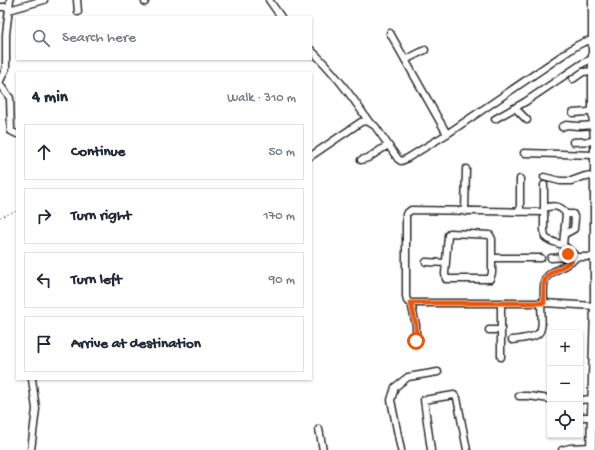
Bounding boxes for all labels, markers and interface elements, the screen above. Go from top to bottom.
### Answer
search box [16,16,312,60]
icon: search [30,27,52,49]
text: Search here [62,29,136,47]
text: 4 min [32,88,68,108]
text: Walk · 310 m [227,91,296,106]
icon: ahead [33,141,55,163]
text: Continue [71,143,125,161]
text: 50 m [268,145,295,160]
icon: right [33,205,55,227]
text: Turn right [71,207,131,225]
text: 170 m [263,209,295,224]
route end [559,245,577,263]
icon: left [33,269,55,291]
text: Turn left [71,271,122,289]
text: 90 m [269,273,295,288]
map controls [547,330,583,438]
button: + [547,330,583,366]
route start [407,332,425,350]
icon: arrive [33,333,55,355]
text: Arrive at destination [71,335,201,353]
button: − [547,366,583,402]
button: locate [547,402,583,438]

